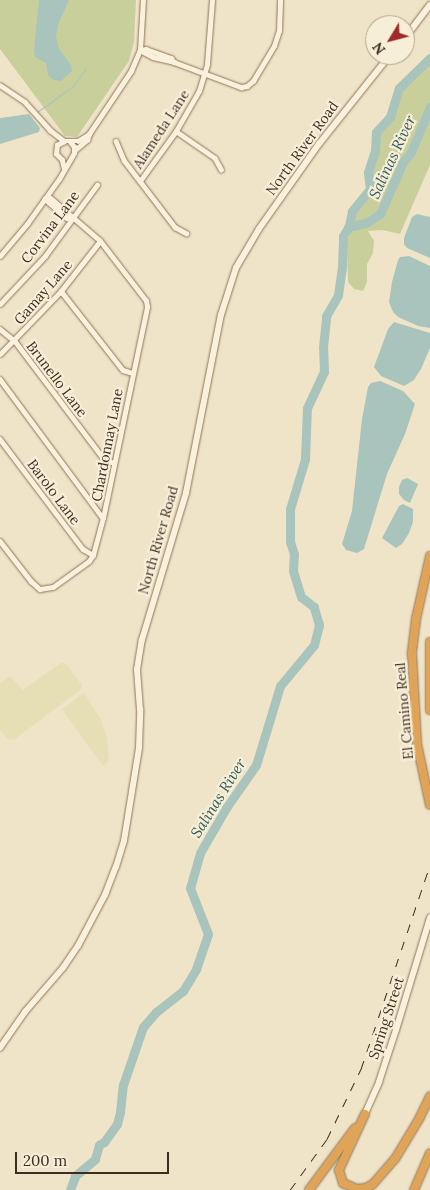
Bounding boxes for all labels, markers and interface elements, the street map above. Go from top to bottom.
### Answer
north arrow [365,15,415,65]
text: N [368,39,389,58]
street label: Alameda Lane [129,86,193,172]
street label: North River Road [262,98,342,198]
water label: Salinas River [365,113,419,201]
street label: Corvina Lane [17,188,83,266]
street label: Gamay Lane [10,256,76,328]
street label: Brunello Lane [23,338,91,420]
street label: Chardonnay Lane [88,387,126,503]
street label: Barolo Lane [24,456,84,528]
street label: North River Road [135,484,181,596]
street label: El Camino Real [391,662,417,760]
water label: Salinas River [187,755,249,841]
street label: Spring Street [365,975,407,1061]
scale bar [18,1142,171,1174]
text: 200 m [23,1151,67,1170]

